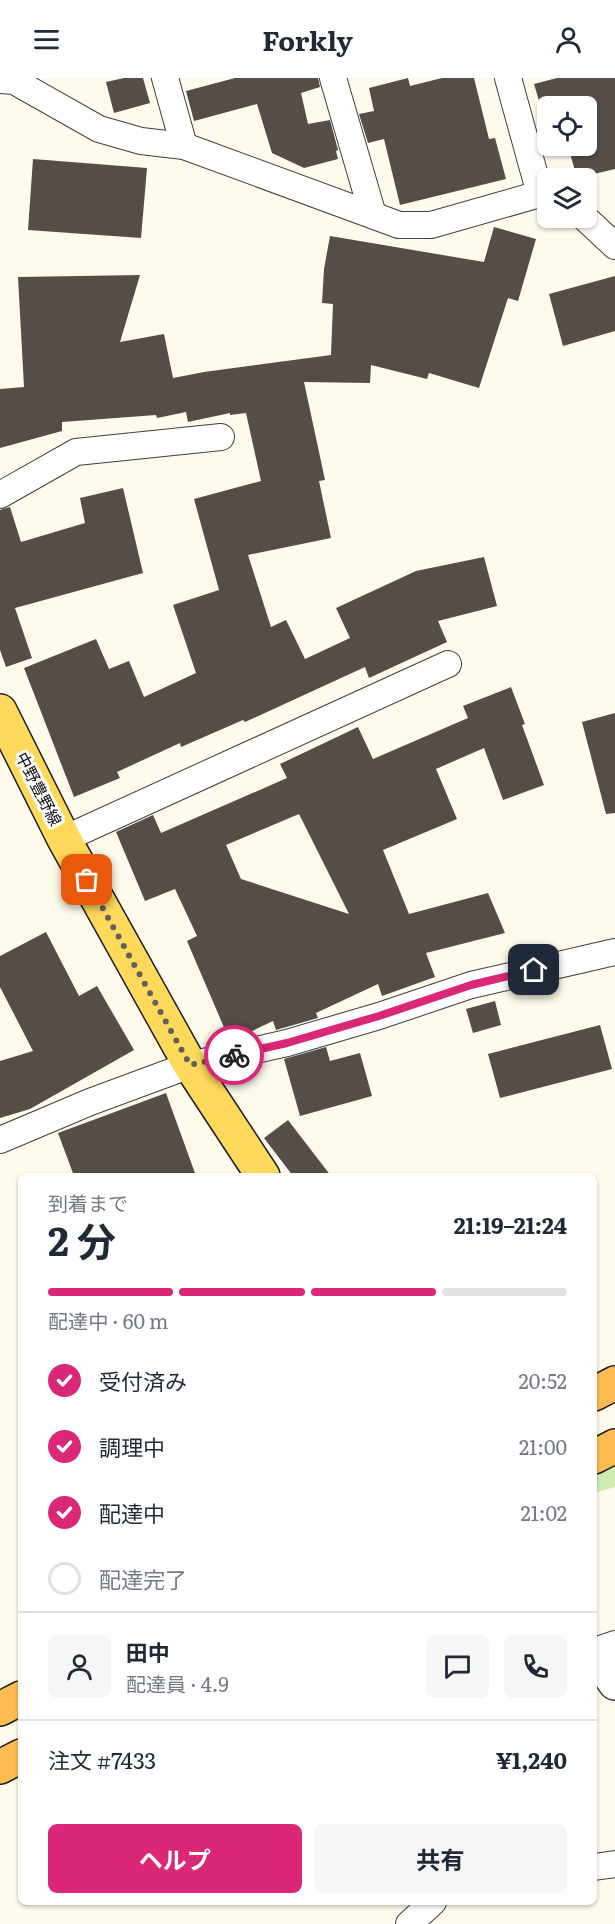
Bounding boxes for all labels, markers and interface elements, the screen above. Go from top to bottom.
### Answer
text: Forkly [262,19,353,59]
icon: menu [30,23,63,56]
icon: person [552,23,585,56]
map controls [537,96,597,228]
button: locate [537,96,597,156]
button: layers [537,168,597,228]
street label: 中野豊野線 [11,747,69,830]
pin [61,854,112,905]
icon: bag [70,863,103,896]
pin [508,944,559,995]
icon: home [517,953,550,986]
courier [204,1025,264,1085]
icon: bike [218,1039,251,1072]
text: 到着まで [48,1187,128,1217]
text: 21:19–21:24 [454,1208,567,1241]
text: 2 分 [48,1210,116,1268]
text: 配達中 · 60 m [48,1305,168,1335]
icon: check [48,1364,81,1397]
text: 受付済み [99,1364,187,1397]
text: 20:52 [519,1365,567,1395]
icon: check [48,1430,81,1463]
text: 調理中 [99,1430,165,1463]
text: 21:00 [519,1431,567,1461]
icon: check [48,1496,81,1529]
text: 配達中 [99,1496,165,1529]
text: 21:02 [521,1497,567,1527]
text: 配達完了 [99,1562,187,1595]
button: person [48,1635,111,1698]
text: 田中 [126,1635,170,1668]
button: chat [426,1635,489,1698]
button: phone [504,1635,567,1698]
text: 配達員 · 4.9 [126,1668,229,1698]
text: 注文 #7433 [48,1743,156,1776]
text: ¥1,240 [496,1743,567,1776]
button: ヘルプ [48,1824,302,1893]
button: 共有 [314,1824,567,1893]

